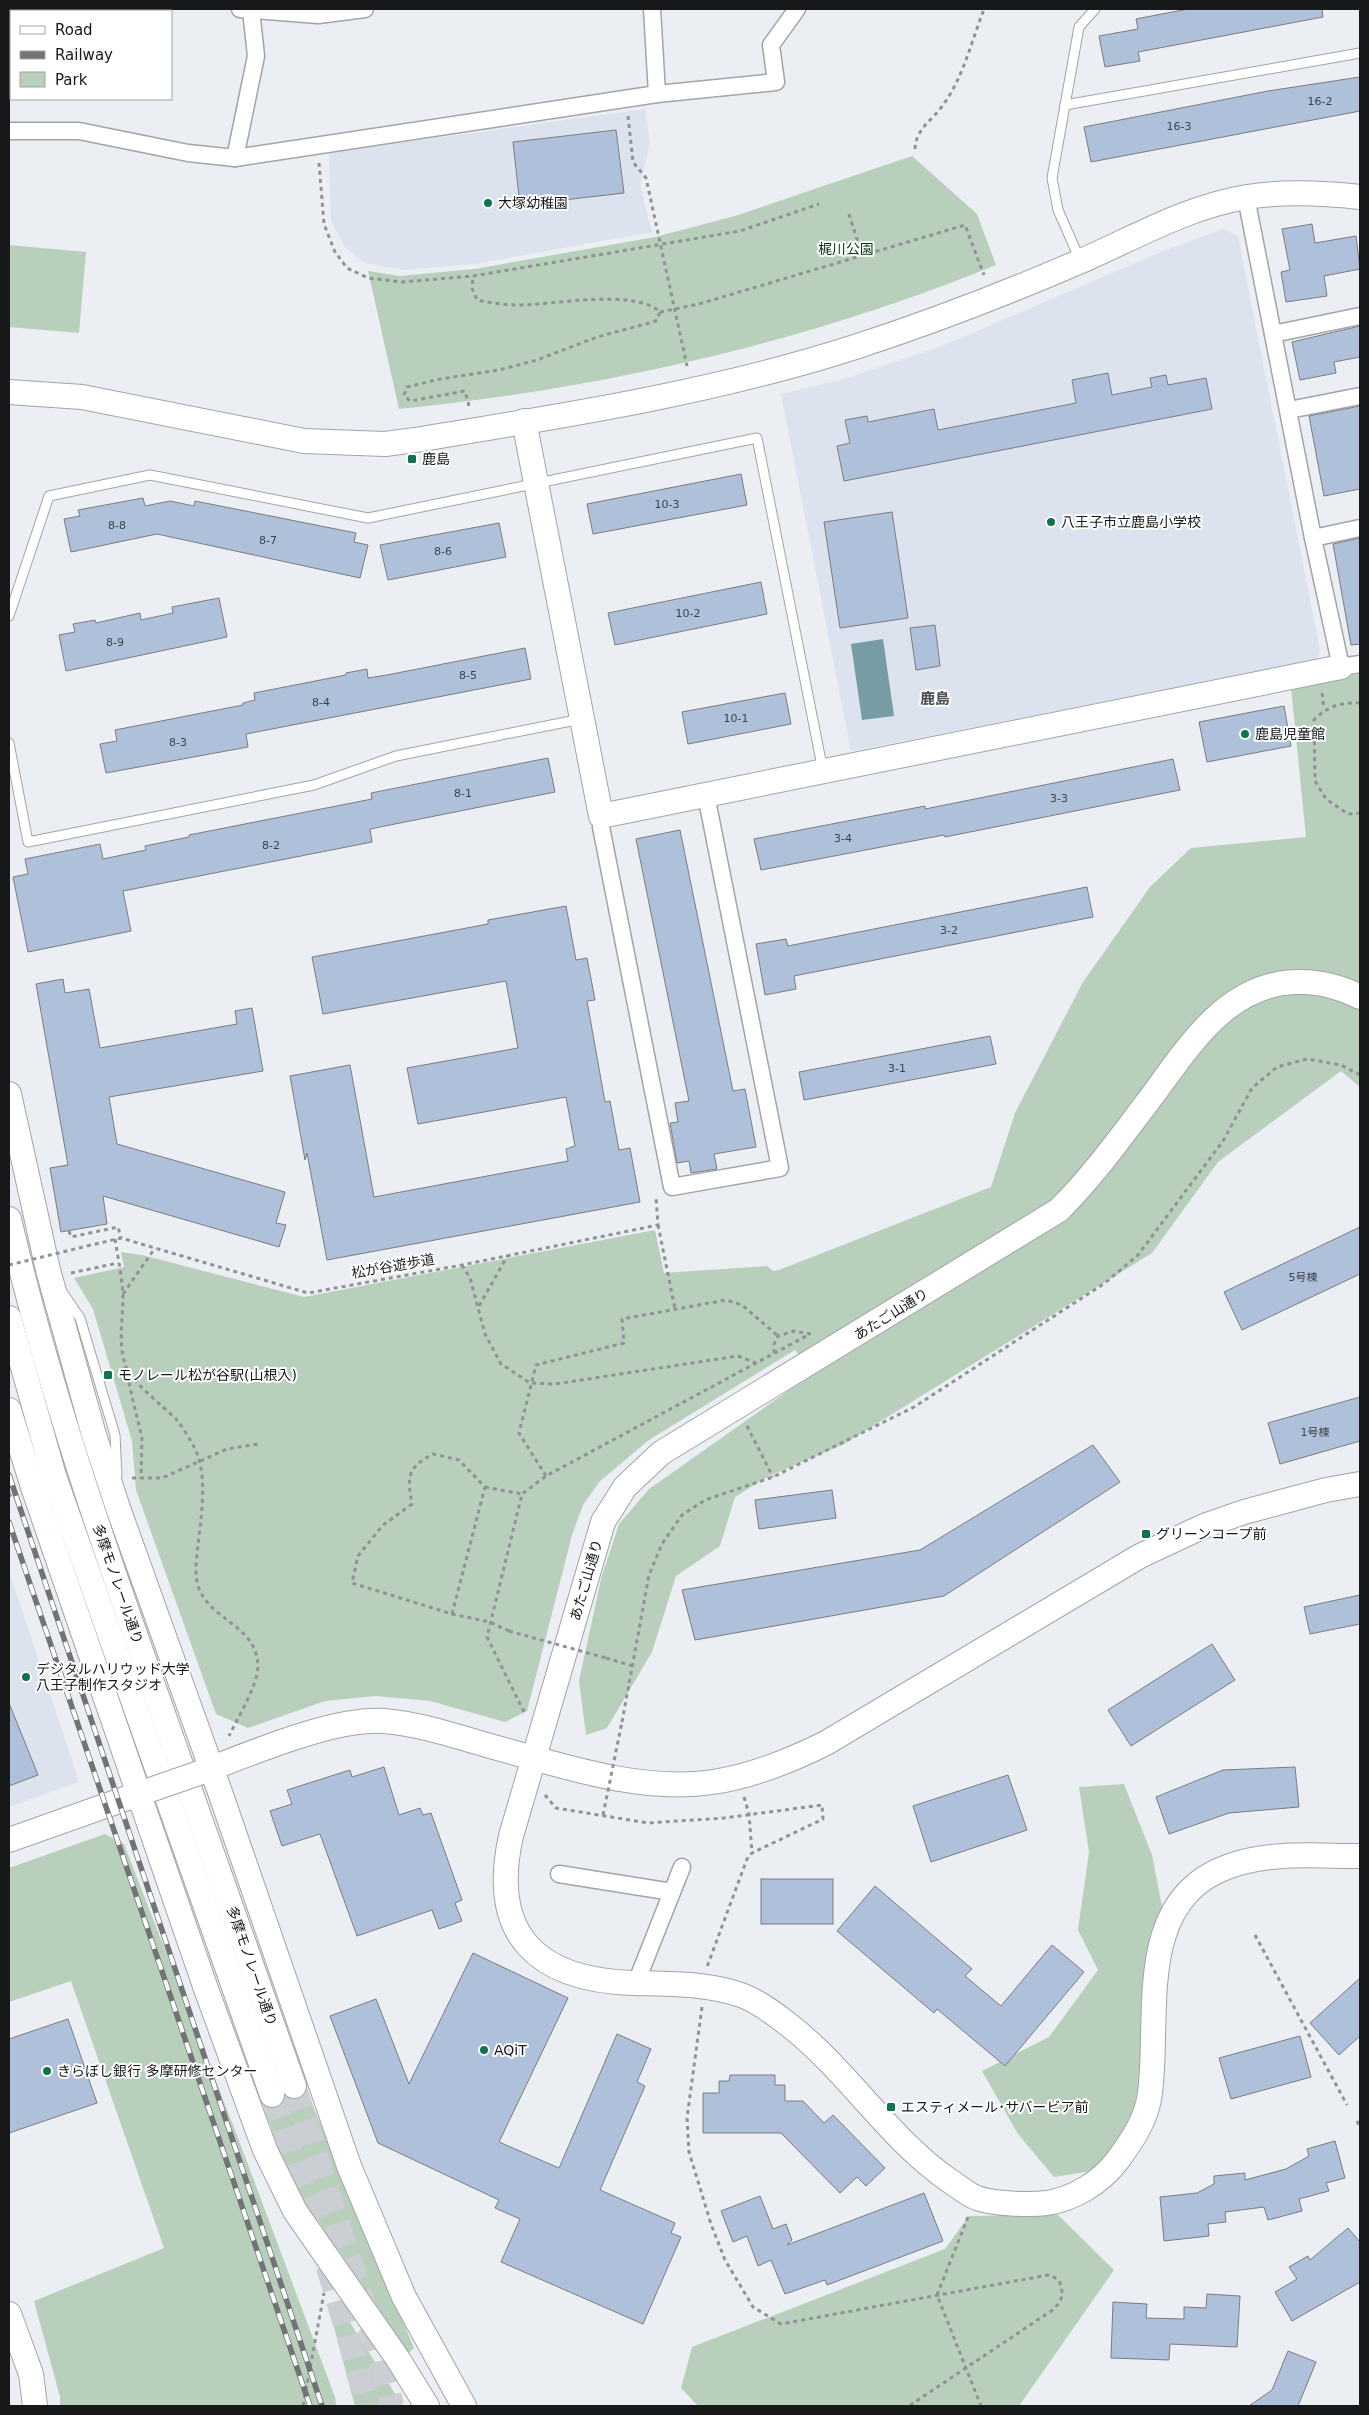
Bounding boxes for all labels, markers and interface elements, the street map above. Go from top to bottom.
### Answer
legend [10,10,172,100]
text: Road [55,21,93,39]
text: Railway [55,46,113,64]
text: Park [55,71,88,89]
house number: 16-2 [1308,95,1332,108]
house number: 16-3 [1167,120,1191,133]
place label: 大塚幼稚園 [498,195,568,211]
marker: 大塚幼稚園 [482,197,494,209]
park label: 梶川公園 [818,241,874,257]
place label: 鹿島 [422,451,450,467]
marker: 鹿島 [406,453,418,465]
house number: 10-3 [655,498,679,511]
place label: 八王子市立鹿島小学校 [1061,514,1201,530]
marker: 八王子市立鹿島小学校 [1045,516,1057,528]
house number: 8-8 [108,519,126,532]
house number: 8-7 [259,534,277,547]
house number: 8-6 [434,545,452,558]
house number: 10-2 [676,607,700,620]
house number: 8-9 [106,636,124,649]
house number: 8-5 [459,669,477,682]
district label: 鹿島 [920,690,950,708]
house number: 8-4 [312,696,330,709]
house number: 10-1 [724,712,748,725]
place label: 鹿島児童館 [1255,726,1325,742]
marker: 鹿島児童館 [1239,728,1251,740]
house number: 8-3 [169,736,187,749]
house number: 8-1 [454,787,472,800]
house number: 3-3 [1050,792,1068,805]
house number: 3-4 [834,832,852,845]
house number: 8-2 [262,839,280,852]
house number: 3-2 [940,924,958,937]
house number: 3-1 [888,1062,906,1075]
street label: 松が谷遊歩道 [350,1251,436,1281]
house number: 5号棟 [1289,1271,1318,1284]
street label: あたご山通り [851,1285,931,1343]
place label: モノレール松が谷駅(山根入) [118,1367,297,1383]
marker: モノレール松が谷駅(山根入) [102,1369,114,1381]
house number: 1号棟 [1301,1426,1330,1439]
street label: 多摩モノレール通り [90,1522,146,1646]
place label: グリーンコープ前 [1156,1526,1266,1542]
marker: グリーンコープ前 [1140,1528,1152,1540]
street label: あたご山通り [567,1537,605,1623]
place label: デジタルハリウッド大学 八王子制作スタジオ [36,1661,190,1693]
marker: デジタルハリウッド大学 八王子制作スタジオ [20,1671,32,1683]
street label: 多摩モノレール通り [224,1904,280,2028]
place label: AQiT [494,2042,527,2058]
marker: AQiT [478,2044,490,2056]
place label: きらぼし銀行 多摩研修センター [57,2063,257,2079]
marker: きらぼし銀行 多摩研修センター [41,2065,53,2077]
place label: エスティメール･サバービア前 [901,2099,1089,2115]
marker: エスティメール･サバービア前 [885,2101,897,2113]

